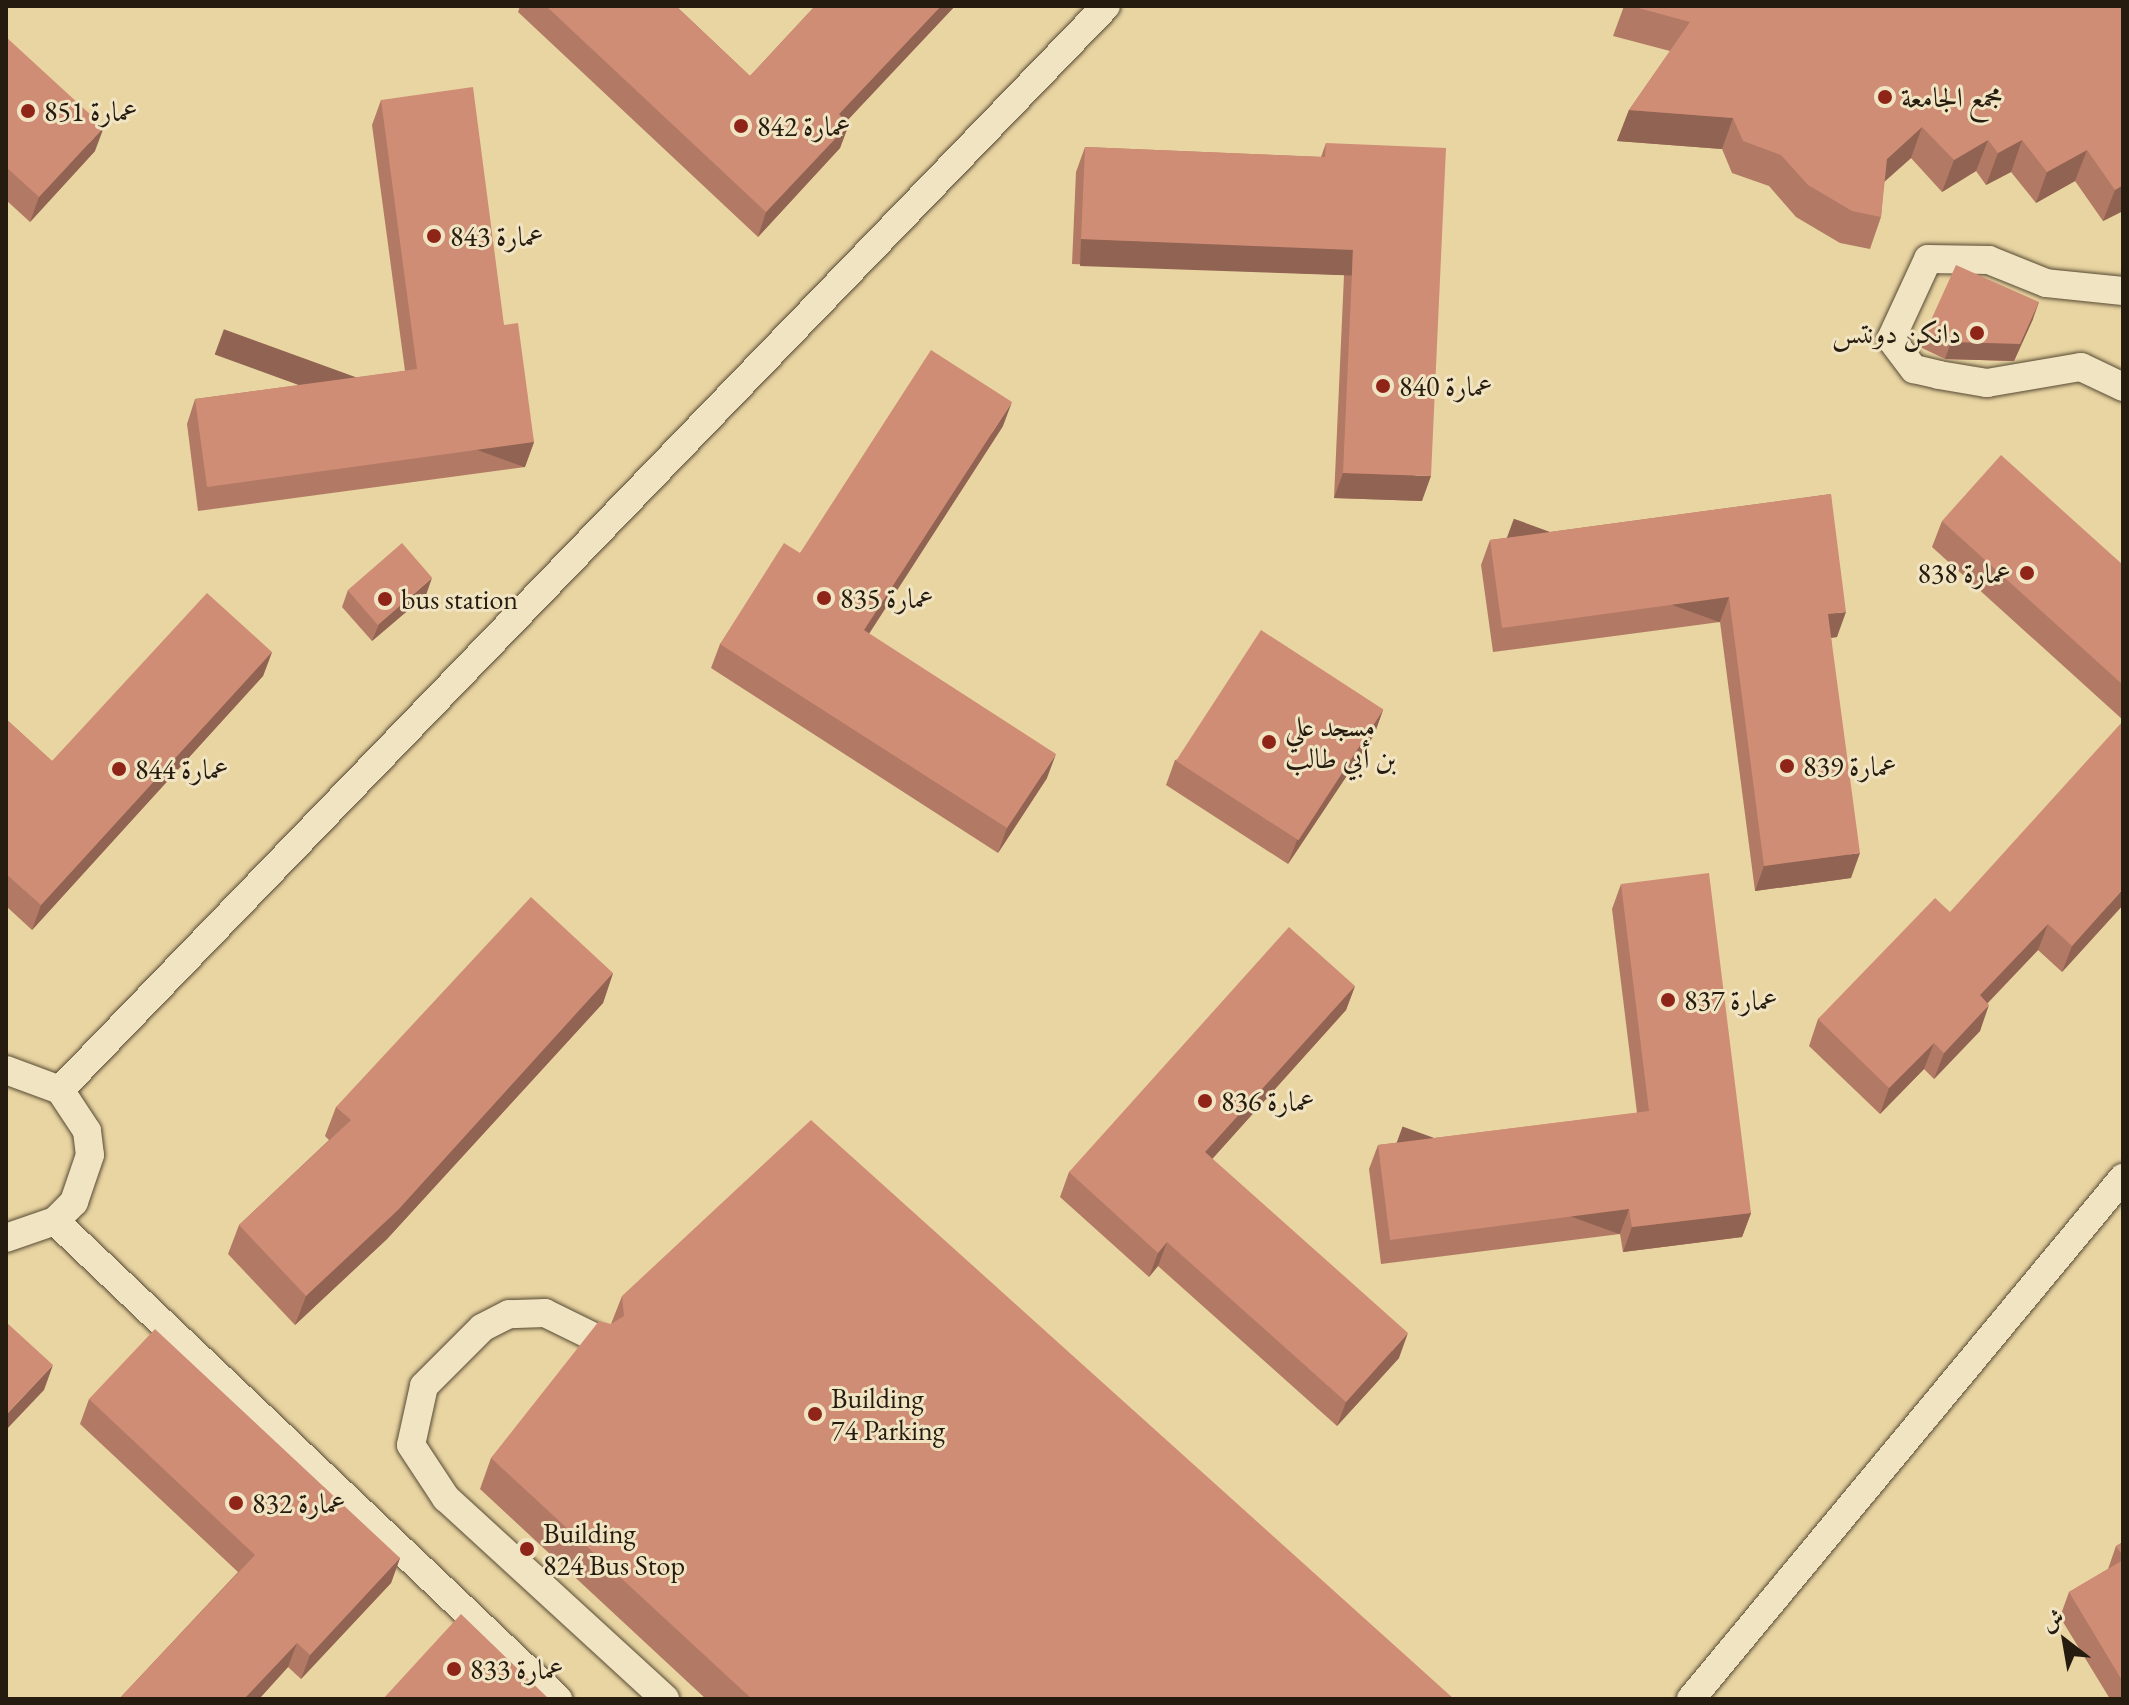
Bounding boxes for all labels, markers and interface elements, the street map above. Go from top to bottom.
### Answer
place label: مجمع الجامعة [1901,80,2003,114]
marker: مجمع الجامعة [1876,88,1894,106]
place label: عمارة 851 [44,94,138,128]
marker: عمارة 851 [19,102,37,120]
place label: عمارة 842 [757,109,851,143]
marker: عمارة 842 [732,117,750,135]
place label: عمارة 843 [450,219,544,253]
marker: عمارة 843 [425,227,443,245]
place label: دانكن دونتس [1832,316,1961,350]
marker: دانكن دونتس [1968,324,1986,342]
place label: عمارة 840 [1399,369,1493,403]
marker: عمارة 840 [1374,377,1392,395]
place label: عمارة 838 [1917,556,2011,590]
marker: عمارة 838 [2018,564,2036,582]
place label: عمارة 835 [840,581,934,615]
place label: bus station [401,582,518,616]
marker: عمارة 835 [815,589,833,607]
marker: bus station [376,590,394,608]
place label: مسجد علي بن أبي طالب [1285,709,1396,775]
marker: مسجد علي بن أبي طالب [1260,733,1278,751]
place label: عمارة 839 [1803,749,1897,783]
place label: عمارة 844 [135,752,229,786]
marker: عمارة 839 [1778,757,1796,775]
marker: عمارة 844 [110,760,128,778]
place label: عمارة 837 [1684,983,1778,1017]
marker: عمارة 837 [1659,991,1677,1009]
place label: عمارة 836 [1221,1084,1315,1118]
marker: عمارة 836 [1196,1092,1214,1110]
place label: Building 74 Parking [831,1381,945,1447]
marker: Building 74 Parking [806,1405,824,1423]
place label: عمارة 832 [252,1486,346,1520]
marker: عمارة 832 [227,1494,245,1512]
place label: Building 824 Bus Stop [543,1516,685,1582]
marker: Building 824 Bus Stop [518,1540,536,1558]
north arrow [2025,1601,2105,1681]
text: ش [2036,1602,2069,1638]
place label: عمارة 833 [470,1652,564,1686]
marker: عمارة 833 [445,1660,463,1678]

